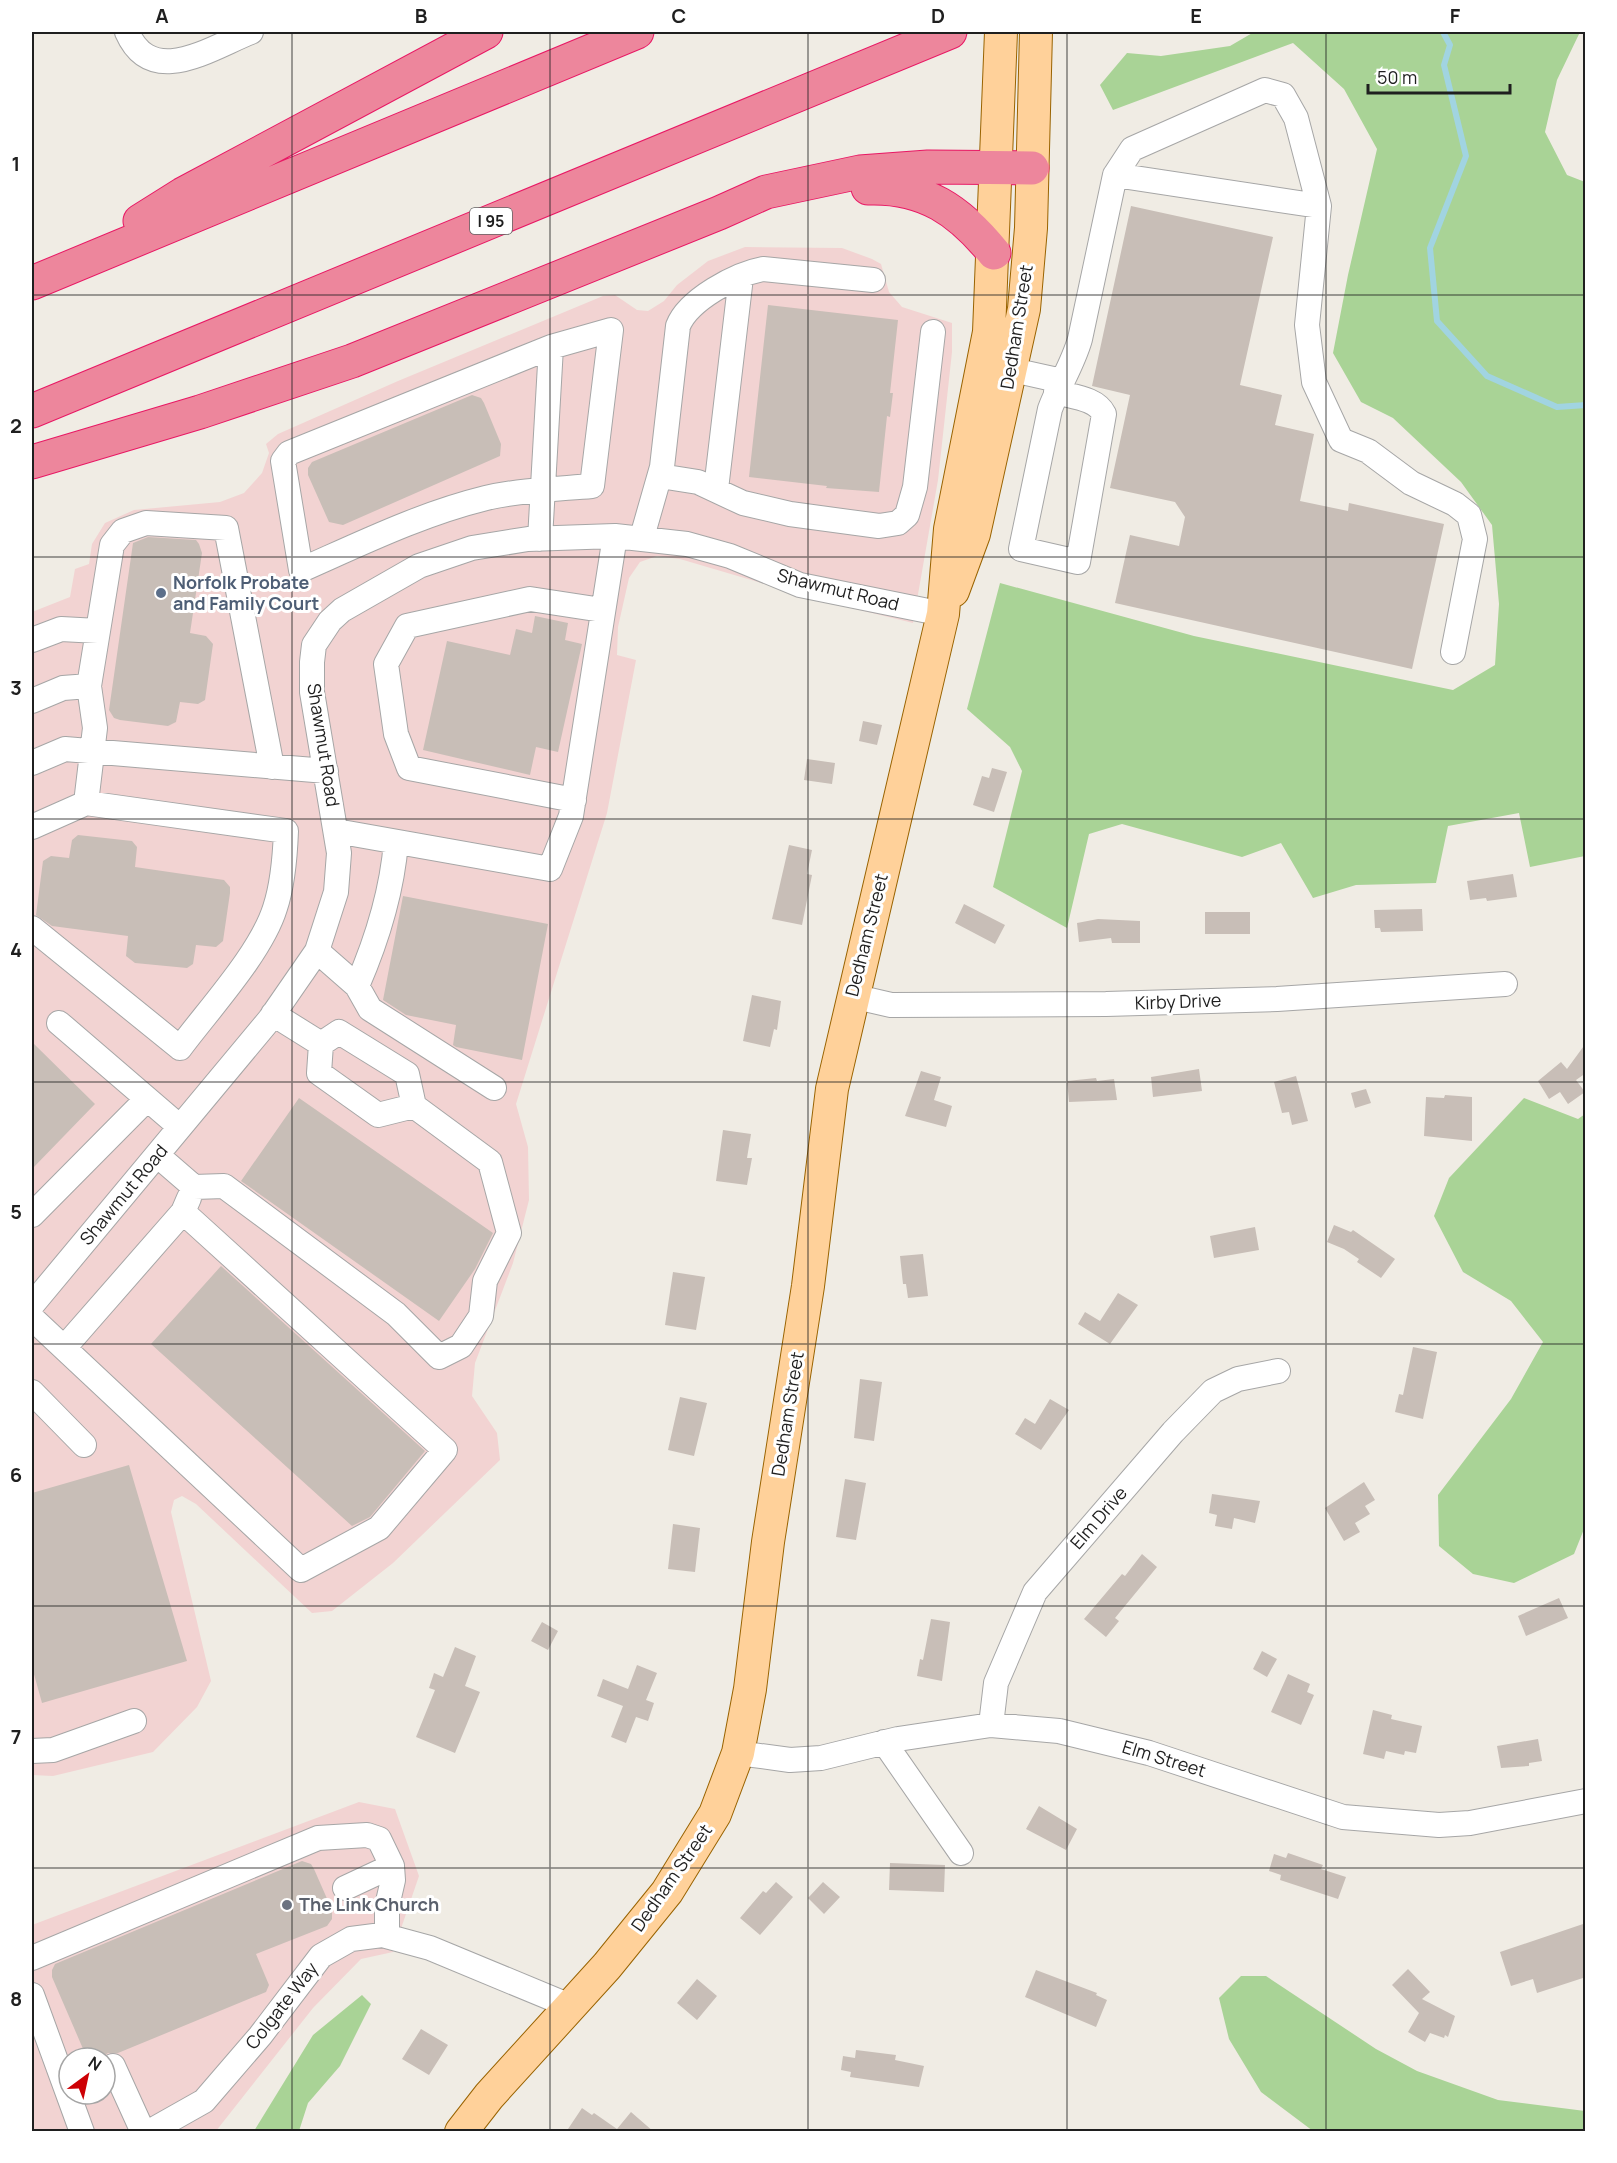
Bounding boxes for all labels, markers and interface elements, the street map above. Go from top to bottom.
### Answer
text: A [155,2,169,29]
text: B [415,2,428,29]
text: C [672,2,686,29]
text: D [931,2,945,29]
text: E [1190,2,1202,29]
text: F [1450,2,1461,29]
scale bar [1368,57,1510,95]
text: 50 m [1377,65,1417,89]
text: 1 [12,150,20,177]
road number: I 95 [470,208,512,234]
street label: Dedham Street [994,263,1038,391]
text: 2 [10,412,22,439]
street label: Shawmut Road [775,562,902,616]
place label: Norfolk Probate and Family Court [173,570,319,615]
marker: Norfolk Probate and Family Court [154,586,168,600]
text: 3 [10,674,22,701]
street label: Shawmut Road [302,681,346,808]
street label: Dedham Street [839,871,893,999]
text: 4 [10,936,22,963]
street label: Kirby Drive [1134,987,1222,1015]
street label: Shawmut Road [74,1139,172,1250]
text: 5 [10,1198,22,1225]
street label: Dedham Street [765,1350,809,1478]
text: 6 [10,1461,22,1488]
street label: Elm Drive [1064,1481,1132,1554]
text: 7 [11,1723,21,1750]
street label: Elm Street [1120,1734,1209,1782]
street label: Dedham Street [625,1819,717,1936]
place label: The Link Church [299,1892,439,1916]
marker: The Link Church [280,1898,294,1912]
street label: Colgate Way [240,1956,323,2054]
text: 8 [10,1985,22,2012]
north arrow [57,2046,117,2106]
text: N [84,2051,106,2076]

